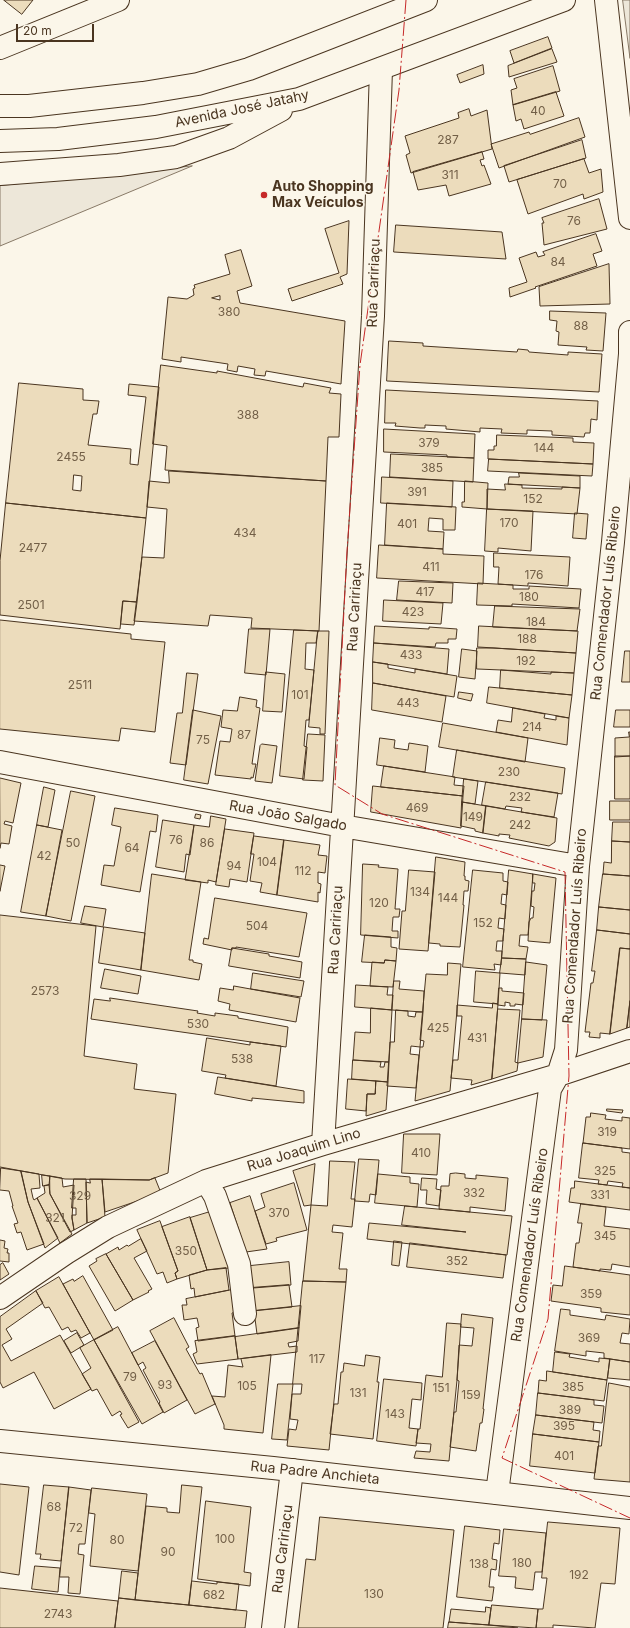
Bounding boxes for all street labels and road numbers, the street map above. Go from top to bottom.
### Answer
street label: Avenida José Jatahy [173,87,311,131]
street label: Rua Caririaçu [364,238,384,328]
street label: Rua Comendador Luís Ribeiro [587,505,625,701]
street label: Rua Caririaçu [344,562,366,652]
street label: Rua João Salgado [228,797,348,835]
street label: Rua Comendador Luís Ribeiro [560,828,590,1024]
street label: Rua Caririaçu [325,885,347,975]
street label: Rua Joaquim Lino [245,1125,363,1175]
street label: Rua Comendador Luís Ribeiro [508,1147,552,1343]
street label: Rua Padre Anchieta [250,1458,380,1488]
street label: Rua Caririaçu [269,1504,297,1594]

